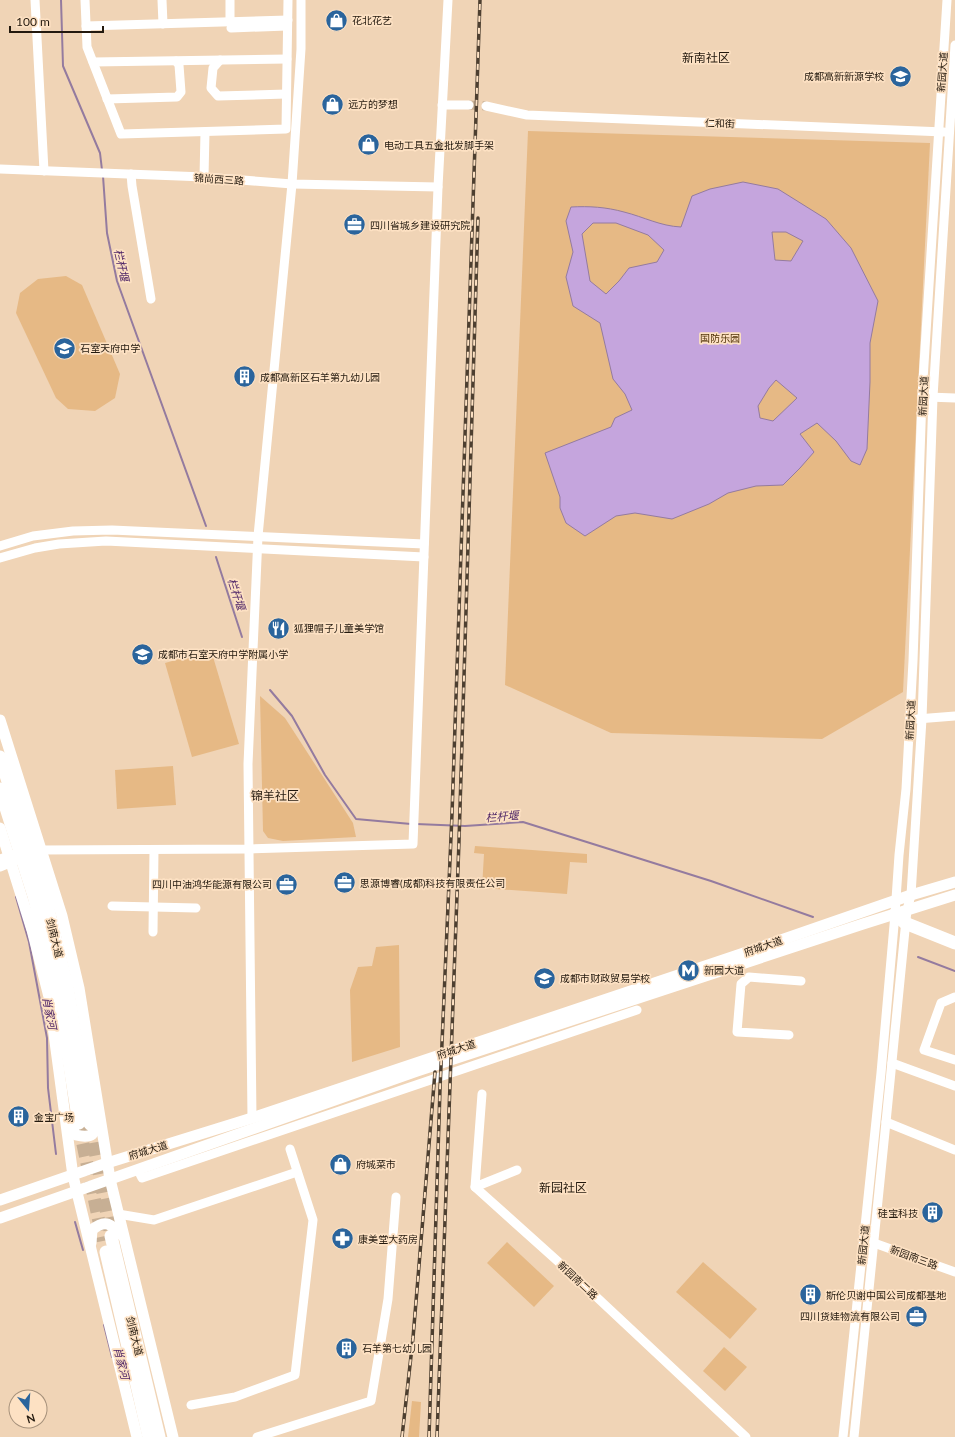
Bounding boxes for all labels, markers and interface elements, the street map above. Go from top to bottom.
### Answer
shop icon: 花北花艺 [324,7,350,33]
scale bar [10,8,103,34]
text: 100 m [16,14,50,29]
place label: 花北花艺 [352,14,392,26]
district label: 新南社区 [682,50,730,65]
street label: 新园大道 [935,52,949,92]
school or university icon: 成都高新新源学校 [887,63,913,89]
place label: 成都高新新源学校 [804,70,884,82]
shop icon: 远方的梦想 [319,91,345,117]
place label: 远方的梦想 [348,98,398,110]
street label: 仁和街 [705,116,735,130]
shop icon: 电动工具五金批发脚手架 [355,132,381,158]
place label: 电动工具五金批发脚手架 [384,139,494,151]
street label: 锦尚西三路 [194,171,244,187]
office icon: 四川省城乡建设研究院 [342,212,368,238]
place label: 四川省城乡建设研究院 [370,219,470,231]
water label: 栏杆堰 [112,247,132,284]
park label: 国防乐园 [700,332,740,344]
school or university icon: 石室天府中学 [52,335,78,361]
place label: 石室天府中学 [80,342,140,354]
building icon: 成都高新区石羊第九幼儿园 [232,364,258,390]
place label: 成都高新区石羊第九幼儿园 [260,371,380,383]
street label: 新园大道 [916,376,930,416]
water label: 栏杆堰 [226,576,249,614]
restaurant icon: 狐狸帽子儿童美学馆 [265,615,291,641]
place label: 狐狸帽子儿童美学馆 [294,622,384,634]
school or university icon: 成都市石室天府中学附属小学 [129,641,155,667]
place label: 成都市石室天府中学附属小学 [158,648,288,660]
street label: 新园大道 [903,700,917,740]
district label: 锦羊社区 [251,788,299,803]
water label: 栏杆堰 [485,808,521,824]
office icon: 思源博睿(成都)科技有限责任公司 [332,870,358,896]
office icon: 四川中油鸿华能源有限公司 [274,871,300,897]
place label: 思源博睿(成都)科技有限责任公司 [360,877,505,889]
place label: 四川中油鸿华能源有限公司 [152,878,272,890]
street label: 剑南大道 [44,917,66,959]
street label: 府城大道 [742,934,784,958]
metro station icon: 新园大道 [675,957,701,983]
place label: 新园大道 [704,964,744,976]
school or university icon: 成都市财政贸易学校 [532,965,558,991]
place label: 成都市财政贸易学校 [560,972,650,984]
water label: 肖家河 [40,996,60,1032]
street label: 府城大道 [435,1037,477,1061]
building icon: 金宝广场 [6,1104,32,1130]
place label: 金宝广场 [34,1111,74,1123]
street label: 府城大道 [127,1138,169,1162]
shop icon: 府城菜市 [328,1151,354,1177]
place label: 府城菜市 [356,1158,396,1170]
district label: 新园社区 [539,1180,587,1195]
building icon: 硅宝科技 [920,1200,946,1226]
place label: 硅宝科技 [878,1207,918,1219]
street label: 新园大道 [855,1224,871,1266]
pharmacy icon: 康美堂大药房 [330,1226,356,1252]
place label: 康美堂大药房 [358,1233,418,1245]
street label: 新园南三路 [888,1243,940,1271]
street label: 新园南二路 [556,1259,600,1301]
building icon: 斯伦贝谢中国公司成都基地 [797,1282,823,1308]
place label: 斯伦贝谢中国公司成都基地 [826,1289,947,1301]
office icon: 四川货娃物流有限公司 [903,1303,929,1329]
place label: 四川货娃物流有限公司 [800,1310,900,1322]
street label: 剑南大道 [124,1315,146,1357]
building icon: 石羊第七幼儿园 [334,1335,360,1361]
place label: 石羊第七幼儿园 [362,1342,432,1354]
water label: 肖家河 [112,1345,133,1383]
north arrow [8,1389,48,1429]
text: N [25,1412,37,1426]

